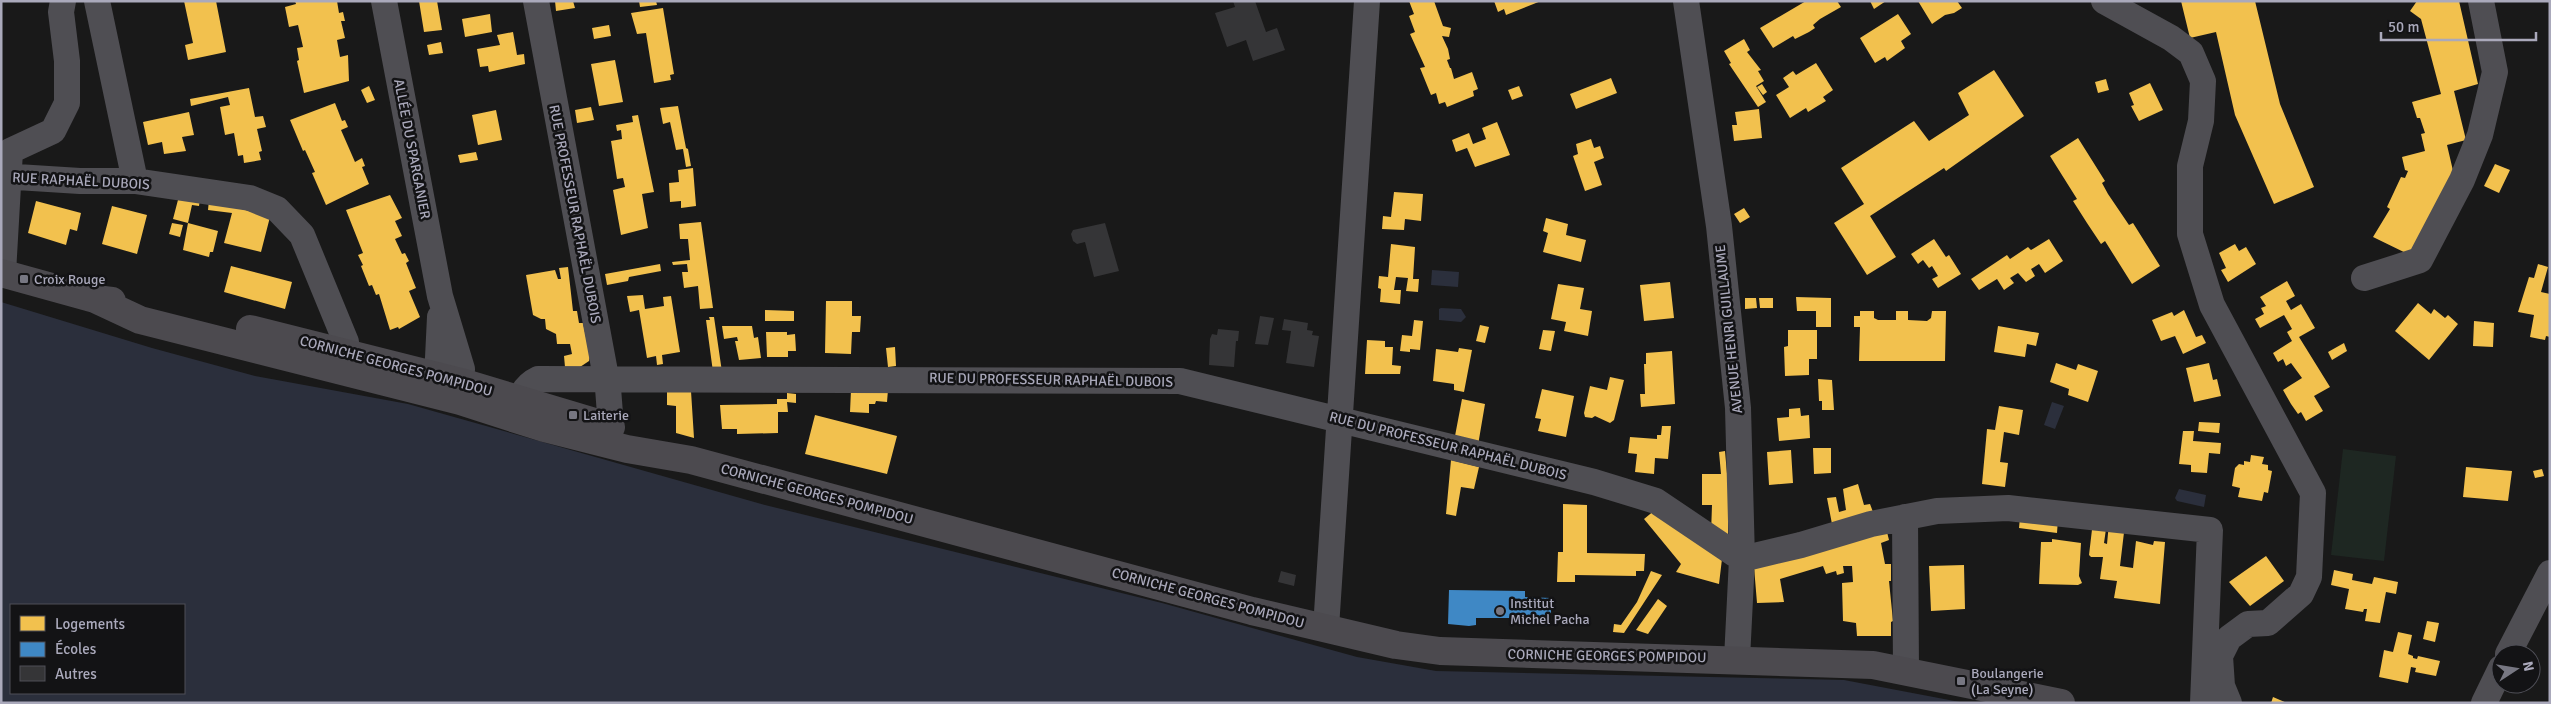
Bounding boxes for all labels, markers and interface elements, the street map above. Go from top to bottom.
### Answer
scale bar [2381,10,2536,42]
text: 50 m [2388,18,2419,36]
street label: ALLÉE DU SPARGANIER [390,77,434,221]
street label: RUE PROFESSEUR RAPHAËL DUBOIS [545,103,605,325]
street label: RUE RAPHAËL DUBOIS [12,169,150,193]
street label: AVENUE HENRI GUILLAUME [1712,244,1746,414]
place label: Croix Rouge [34,271,105,288]
marker: Croix Rouge [18,273,30,285]
street label: CORNICHE GEORGES POMPIDOU [298,332,494,400]
street label: RUE DU PROFESSEUR RAPHAËL DUBOIS [929,369,1173,391]
place label: Laiterie [583,407,629,424]
street label: RUE DU PROFESSEUR RAPHAËL DUBOIS [1328,408,1569,484]
marker: Laiterie [567,409,579,421]
street label: CORNICHE GEORGES POMPIDOU [719,460,915,528]
street label: CORNICHE GEORGES POMPIDOU [1110,564,1306,632]
place label: Institut Michel Pacha [1510,595,1590,628]
legend [10,604,185,694]
marker: Institut Michel Pacha [1494,605,1506,617]
text: Logements [55,615,126,633]
text: Écoles [55,639,97,658]
north arrow [2491,644,2541,694]
street label: CORNICHE GEORGES POMPIDOU [1508,646,1706,666]
text: N [2519,660,2538,673]
text: Autres [55,665,97,683]
place label: Boulangerie (La Seyne) [1971,665,2044,698]
marker: Boulangerie (La Seyne) [1955,675,1967,687]

